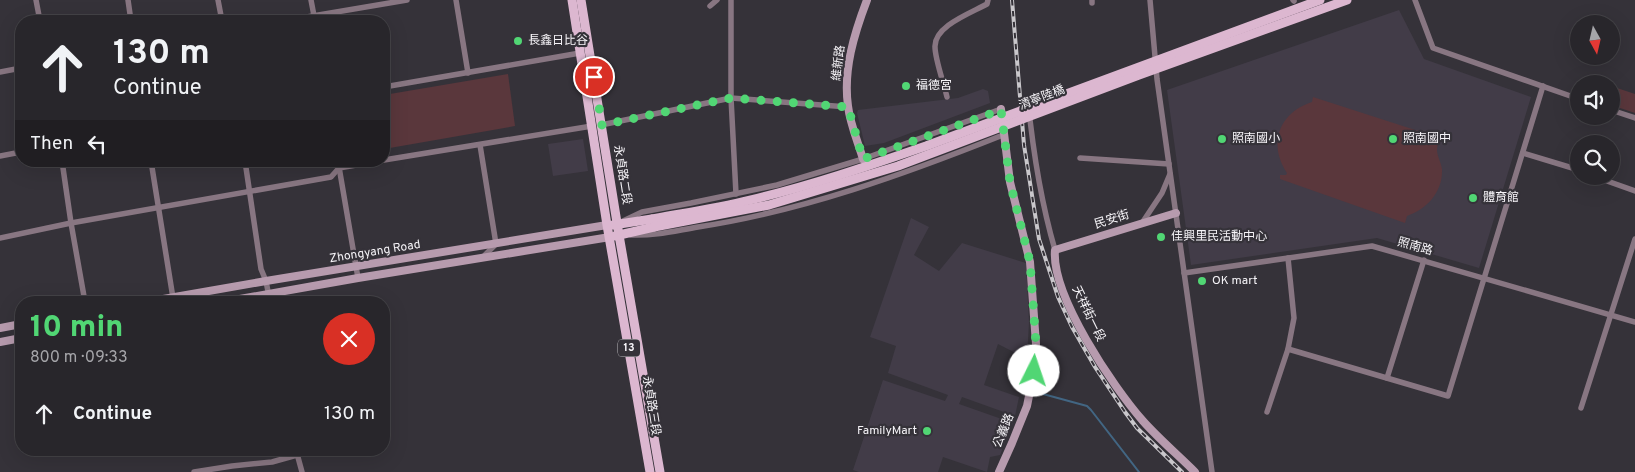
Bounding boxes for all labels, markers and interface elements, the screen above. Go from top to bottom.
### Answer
north arrow [1570,15,1620,65]
map controls [1570,15,1620,185]
text: 130 m [113,32,210,76]
place label: 長鑫日比谷 [528,33,588,49]
icon: ahead [30,35,95,100]
marker: 長鑫日比谷 [512,35,524,47]
street label: 維新路 [829,44,849,82]
pin [573,56,615,98]
icon: arrive [580,63,608,91]
text: Continue [113,75,202,102]
button: sound [1570,75,1620,125]
place label: 福德宮 [916,78,952,94]
marker: 福德宮 [900,80,912,92]
street label: 清寧陸橋 [1017,82,1067,114]
icon: left [83,130,111,158]
place label: 照南國小 [1232,131,1280,147]
place label: 照南國中 [1403,131,1451,147]
text: Then [30,132,73,156]
marker: 照南國小 [1216,133,1228,145]
marker: 照南國中 [1387,133,1399,145]
button: search [1570,135,1620,185]
street label: 永貞路二段 [609,144,635,206]
place label: 體育館 [1483,190,1519,206]
marker: 體育館 [1467,192,1479,204]
street label: 民安街 [1092,207,1132,233]
place label: 佳興里民活動中心 [1171,229,1267,245]
marker: 佳興里民活動中心 [1155,231,1167,243]
street label: 照南路 [1395,234,1435,260]
street label: Zhongyang Road [328,237,422,267]
place label: OK mart [1212,273,1258,289]
marker: OK mart [1196,275,1208,287]
street label: 天祥街一段 [1068,284,1108,344]
text: 10 min [30,310,123,347]
button: close [323,313,375,365]
road number: 13 [618,339,640,356]
position arrow [1007,344,1059,396]
text: 800 m · 09:33 [30,348,128,368]
street label: 永貞路三段 [638,375,664,437]
icon: ahead [30,400,58,428]
text: Continue [73,402,152,426]
text: 130 m [324,402,375,426]
street label: 公義路 [990,411,1018,451]
place label: FamilyMart [857,423,917,439]
marker: FamilyMart [921,425,933,437]

